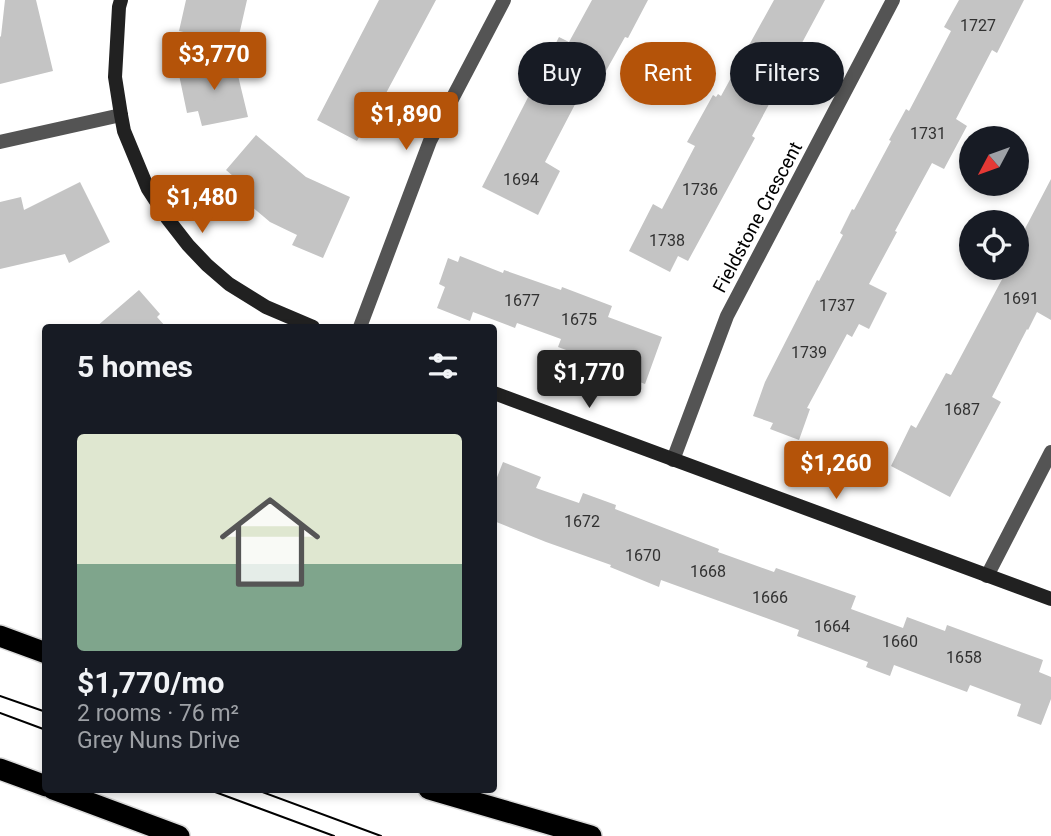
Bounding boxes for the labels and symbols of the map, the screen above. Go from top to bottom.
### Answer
house number: 1727 [960,16,996,35]
pin: $3,770 [157,32,271,92]
pin: $1,890 [349,92,463,152]
house number: 1731 [910,124,946,143]
north arrow [959,126,1029,196]
street label: Fieldstone Crescent [708,138,807,297]
house number: 1694 [503,170,539,189]
pin: $1,480 [145,176,259,235]
house number: 1736 [682,180,718,199]
house number: 1738 [649,231,685,250]
house number: 1691 [1003,289,1039,308]
house number: 1677 [504,291,540,310]
house number: 1737 [819,296,855,315]
house number: 1675 [561,310,597,329]
house number: 1739 [791,343,827,362]
pin: $1,770 [532,350,646,410]
house number: 1687 [944,400,980,419]
pin: $1,260 [779,442,893,501]
house number: 1672 [564,512,600,531]
house number: 1670 [625,546,661,565]
house number: 1668 [690,562,726,581]
house number: 1666 [752,588,788,607]
house number: 1664 [814,617,850,636]
house number: 1660 [882,632,918,651]
house number: 1658 [946,648,982,667]

